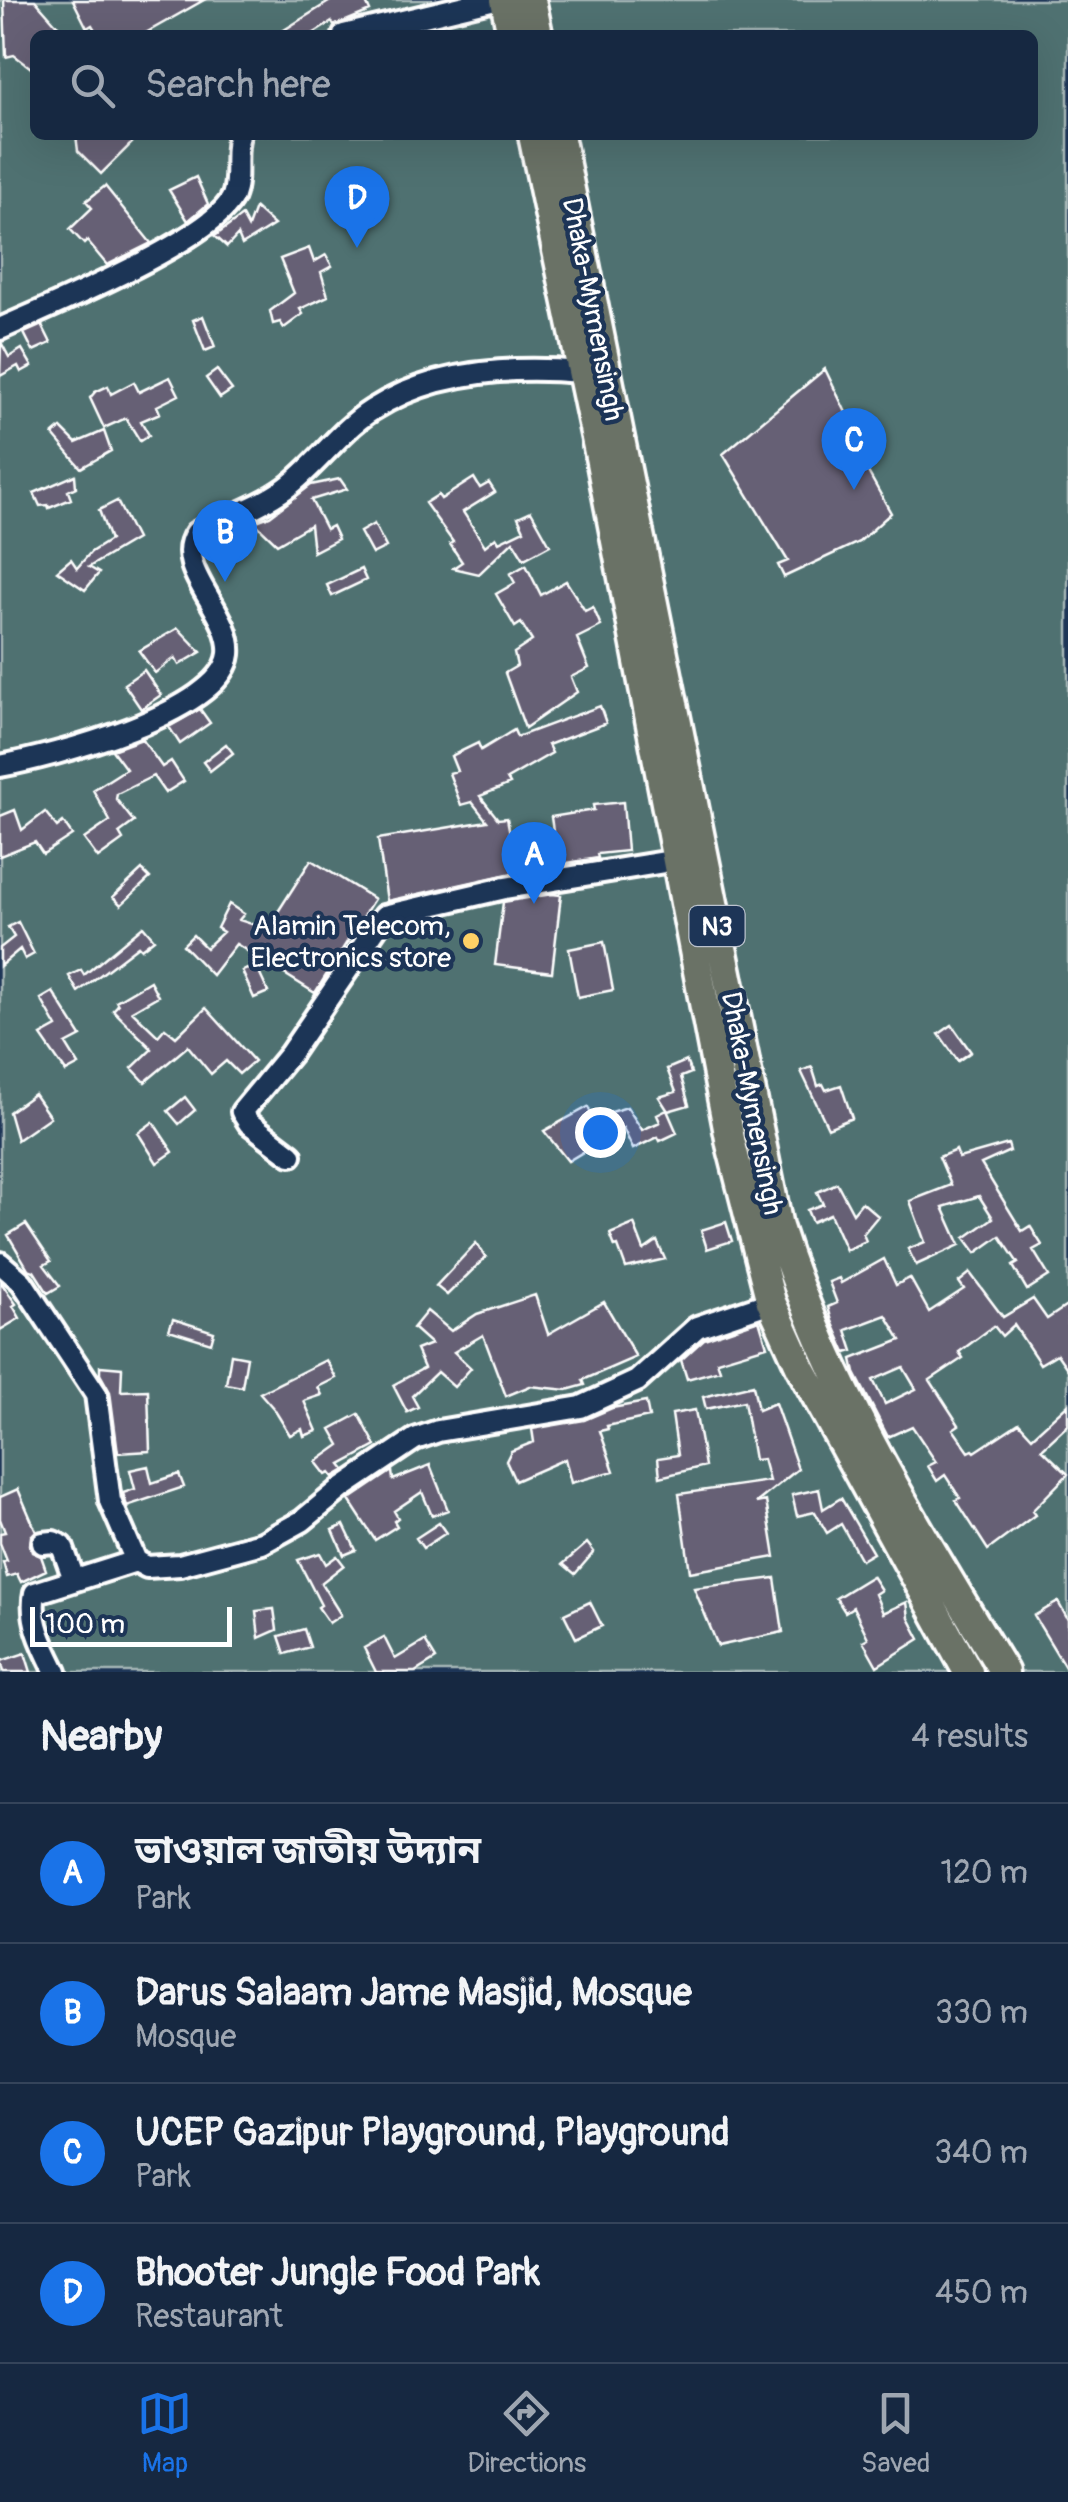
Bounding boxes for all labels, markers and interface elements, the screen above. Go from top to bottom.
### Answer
search box [30,30,1038,140]
icon: search [65,58,120,113]
text: Search here [145,61,331,109]
pin: D [324,166,390,248]
street label: Dhaka-Mymensingh [554,195,631,424]
pin: C [822,408,886,490]
pin: B [192,500,258,582]
pin: A [502,822,566,904]
road number: N3 [690,906,744,946]
place label: Alamin Telecom, Electronics store [251,909,451,976]
marker: Alamin Telecom, Electronics store [460,930,482,952]
street label: Dhaka-Mymensingh [713,989,790,1218]
your location [575,1107,626,1158]
scale bar [30,1602,232,1646]
text: 100 m [45,1607,125,1642]
text: Nearby [40,1711,162,1763]
text: 4 results [911,1717,1028,1757]
text: ভাওয়াল জাতীয় উদ্যান [135,1827,481,1875]
text: A [62,1853,83,1893]
text: 120 m [940,1853,1028,1893]
text: Park [135,1879,191,1919]
text: Darus Salaam Jame Masjid, Mosque [135,1969,692,2017]
text: B [63,1993,82,2033]
text: 330 m [935,1993,1028,2033]
text: Mosque [135,2017,236,2057]
text: UCEP Gazipur Playground, Playground [135,2109,730,2157]
text: C [63,2133,82,2173]
text: 340 m [934,2133,1028,2173]
text: Park [135,2157,191,2197]
text: Bhooter Jungle Food Park [135,2249,540,2297]
text: D [62,2273,83,2313]
text: 450 m [935,2273,1028,2313]
text: Restaurant [135,2297,283,2337]
tab: Map [137,2386,192,2481]
tab: Directions [467,2386,586,2481]
tab: Saved [861,2386,931,2481]

